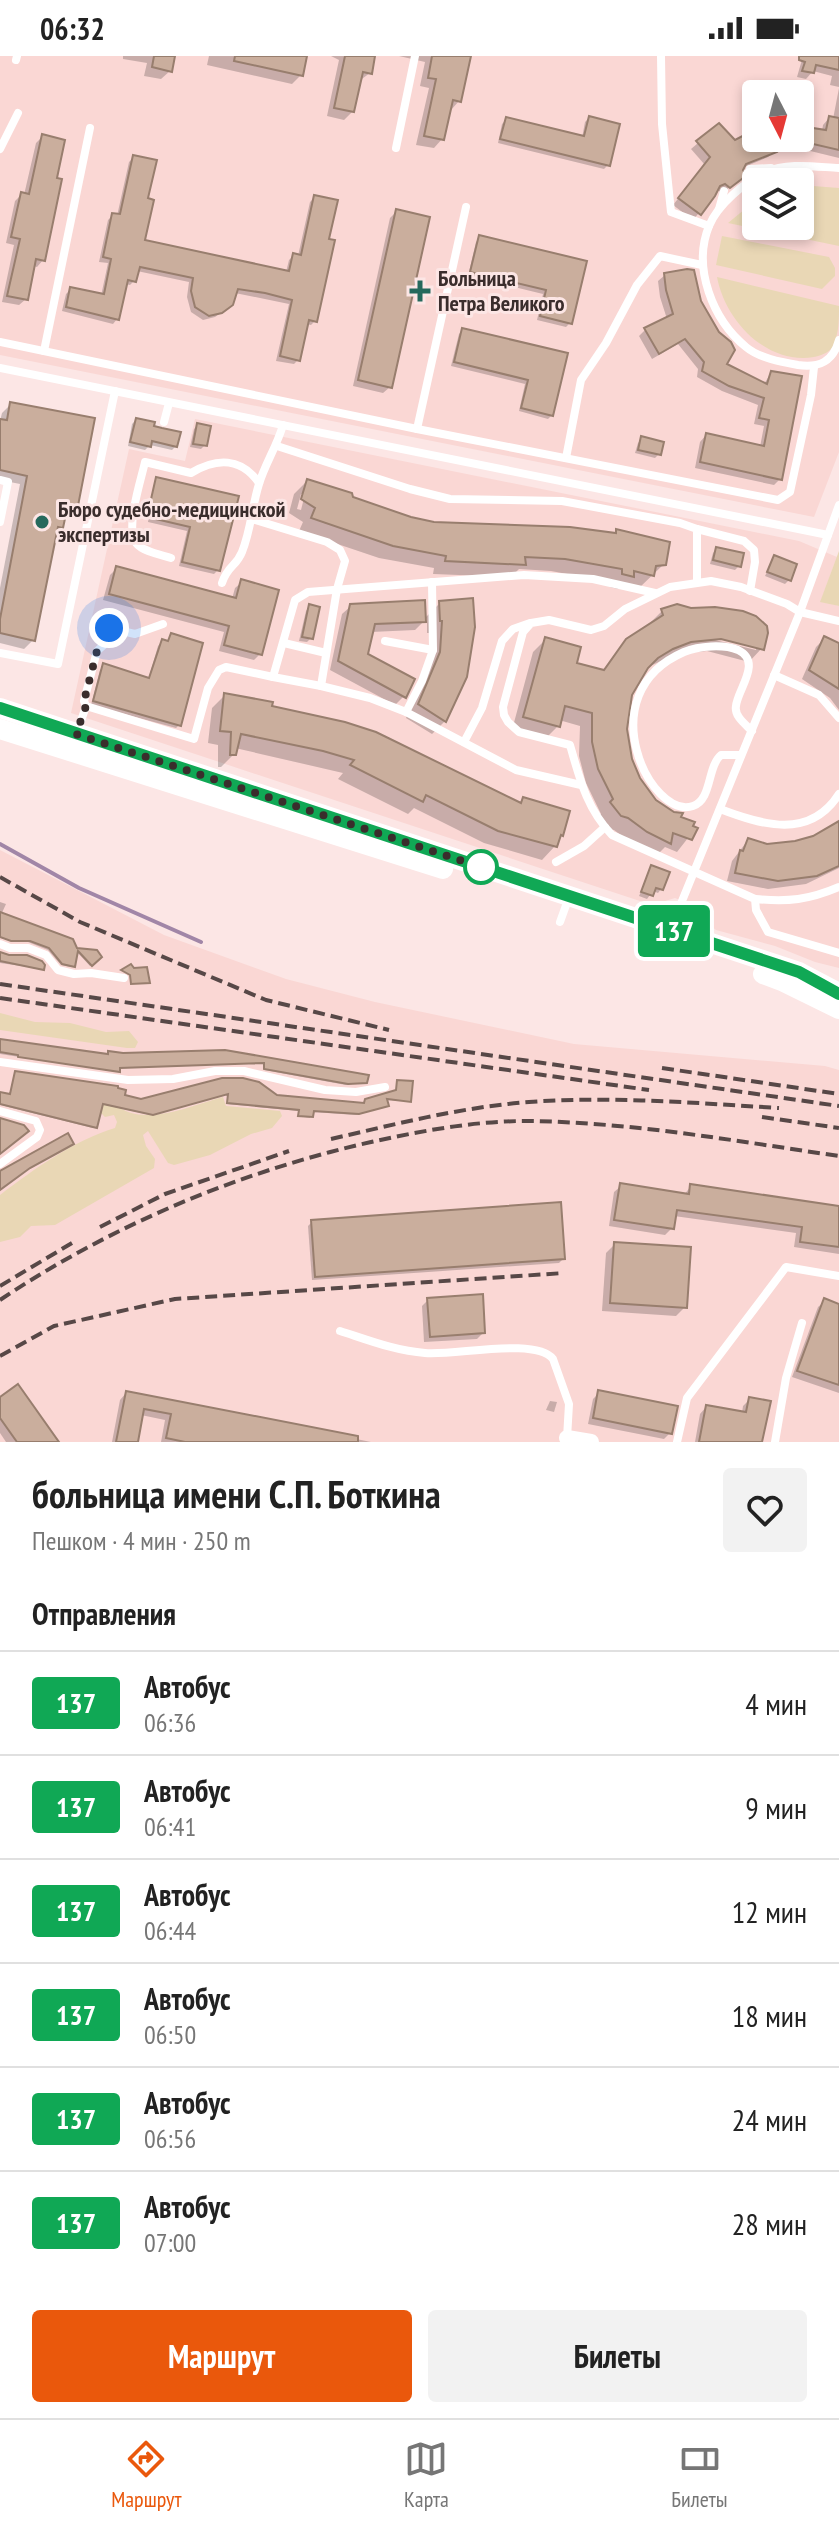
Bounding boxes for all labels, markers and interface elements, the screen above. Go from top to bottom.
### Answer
text: 06:32 [40,9,105,48]
north arrow [742,80,814,152]
map controls [742,80,814,240]
button: layers [742,168,814,240]
place label: Больница Петра Великого [438,264,565,317]
marker: Больница Петра Великого [409,280,431,302]
place label: Бюро судебно-медицинской экспертизы [58,495,285,548]
marker: Бюро судебно-медицинской экспертизы [33,513,51,531]
your location [89,608,129,648]
unlabelled marker [464,850,498,884]
line badge: 137 [628,905,720,957]
text: 137 [654,912,694,949]
button: heart [723,1468,807,1552]
text: больница имени С.П. Боткина [32,1469,441,1518]
text: Пешком · 4 мин · 250 m [32,1524,251,1557]
text: Отправления [32,1594,176,1633]
text: Автобус [144,1667,231,1706]
text: 137 [56,1684,96,1721]
text: 4 мин [745,1684,807,1723]
text: 06:36 [144,1706,196,1739]
text: Автобус [144,1771,231,1810]
text: 137 [56,1788,96,1825]
text: 9 мин [745,1788,807,1827]
text: 06:41 [144,1810,196,1843]
text: Автобус [144,1875,231,1914]
text: 137 [56,1892,96,1929]
text: 12 мин [732,1892,807,1931]
text: 06:44 [144,1914,196,1947]
text: Автобус [144,1979,231,2018]
text: 137 [56,1996,96,2033]
text: 18 мин [732,1996,807,2035]
text: 06:50 [144,2018,196,2051]
text: Автобус [144,2083,231,2122]
text: 137 [56,2100,96,2137]
text: 24 мин [732,2100,807,2139]
text: 06:56 [144,2122,196,2155]
text: Автобус [144,2187,231,2226]
text: 137 [56,2204,96,2241]
text: 28 мин [732,2204,807,2243]
text: 07:00 [144,2226,196,2259]
button: Маршрут [32,2310,412,2402]
button: Билеты [428,2310,807,2402]
tab: Маршрут [111,2437,182,2513]
tab: Карта [404,2437,449,2513]
tab: Билеты [671,2437,728,2513]

